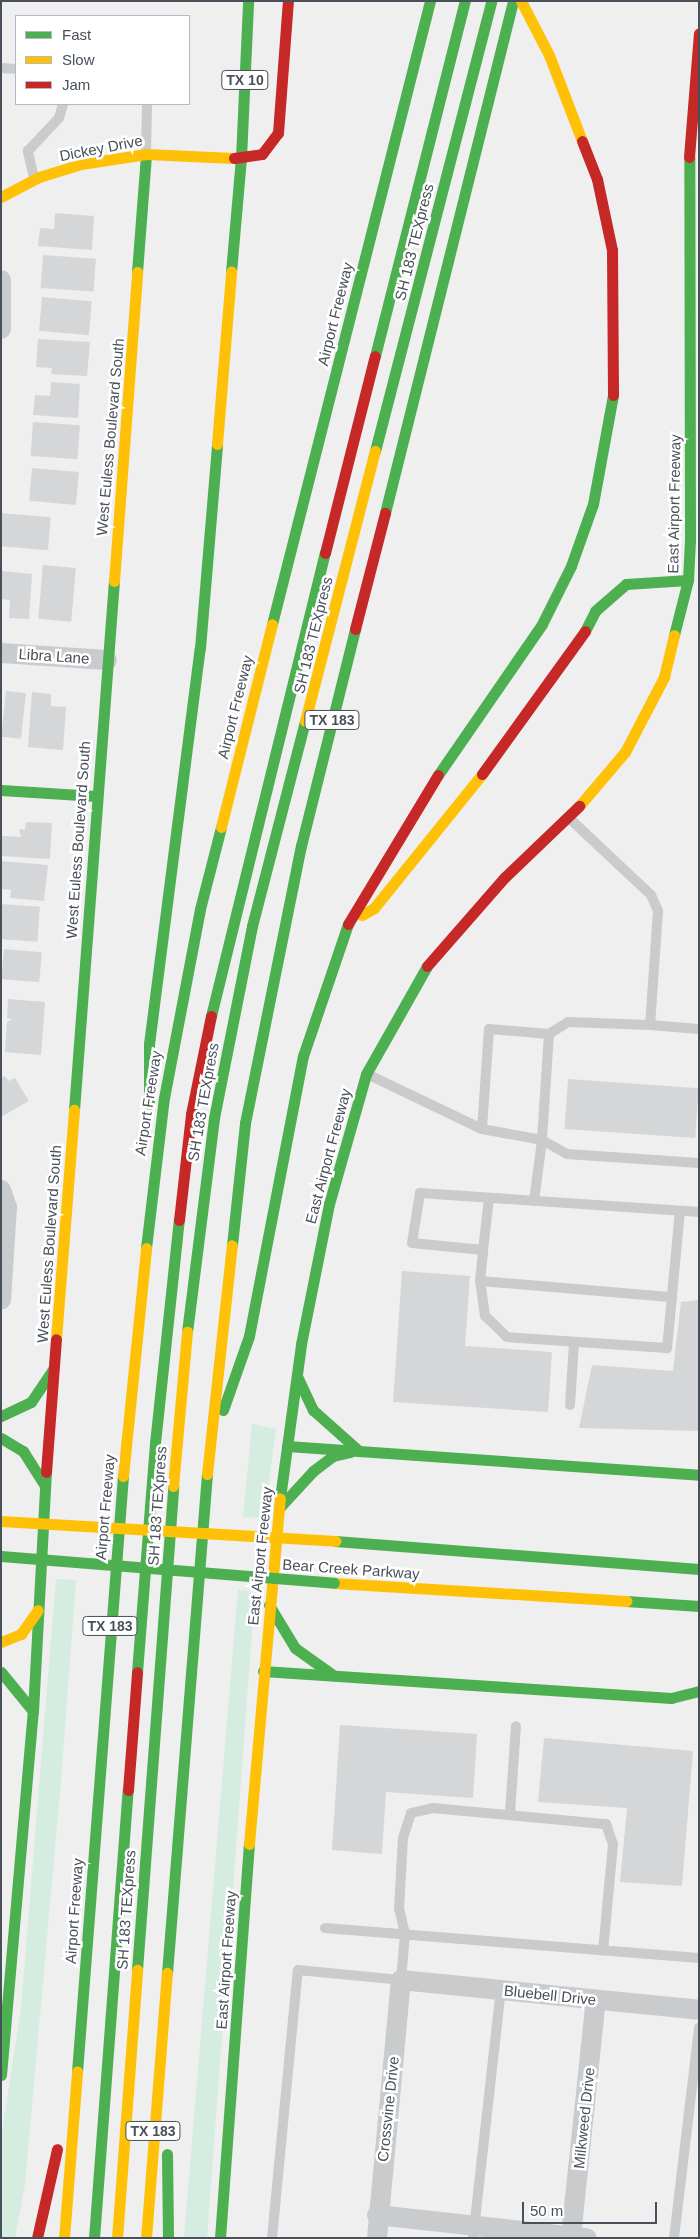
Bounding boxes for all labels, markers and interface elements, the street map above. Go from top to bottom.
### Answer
legend [15,15,190,105]
text: Fast [62,26,91,43]
text: Slow [62,51,95,68]
road number: TX 10 [221,68,269,92]
text: Jam [62,76,90,93]
street label: Dickey Drive [58,131,144,165]
street label: SH 183 TEXpress [391,182,437,302]
street label: Airport Freeway [313,260,357,368]
street label: West Euless Boulevard South [92,338,128,536]
street label: East Airport Freeway [664,434,684,574]
street label: SH 183 TEXpress [290,575,336,695]
street label: Libra Lane [18,645,90,667]
street label: Airport Freeway [213,653,257,761]
road number: TX 183 [303,708,361,732]
street label: West Euless Boulevard South [62,741,94,939]
street label: SH 183 TEXpress [184,1041,222,1163]
street label: Airport Freeway [131,1049,165,1157]
street label: East Airport Freeway [301,1086,355,1226]
street label: West Euless Boulevard South [33,1145,65,1343]
street label: SH 183 TEXpress [144,1445,170,1567]
street label: Airport Freeway [91,1453,119,1561]
street label: East Airport Freeway [244,1485,276,1627]
street label: Bear Creek Parkway [282,1555,420,1583]
road number: TX 183 [81,1614,139,1638]
street label: SH 183 TEXpress [113,1849,139,1971]
street label: Airport Freeway [61,1858,87,1964]
street label: East Airport Freeway [212,1890,240,2030]
street label: Bluebell Drive [503,1981,597,2009]
street label: Crossvine Drive [374,2055,402,2163]
street label: Milkweed Drive [570,2066,598,2170]
road number: TX 183 [124,2120,182,2142]
scale bar [525,2192,660,2224]
text: 50 m [530,2202,563,2219]

